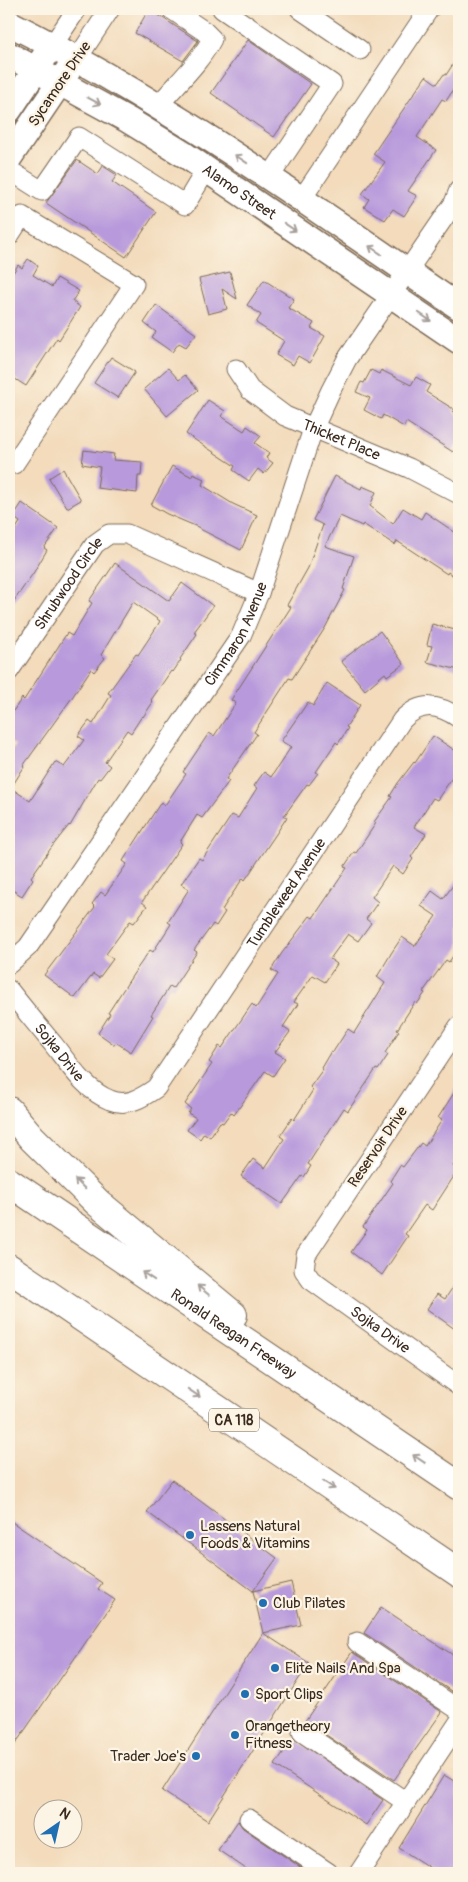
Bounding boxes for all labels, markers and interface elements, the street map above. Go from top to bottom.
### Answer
street label: Sycamore Drive [24,37,96,130]
one-way arrow [86,97,101,107]
one-way arrow [234,154,248,164]
street label: Alamo Street [198,160,281,224]
one-way arrow [282,222,296,232]
one-way arrow [369,245,383,255]
one-way arrow [417,312,431,322]
street label: Thicket Place [300,415,384,465]
street label: Shrubwood Circle [30,532,107,634]
street label: Cimmaron Avenue [200,579,272,690]
street label: Tumbleweed Avenue [243,834,330,952]
street label: Sojka Drive [30,1019,89,1086]
street label: Reservoir Drive [344,1102,412,1191]
one-way arrow [74,1179,86,1191]
one-way arrow [141,1271,155,1281]
one-way arrow [197,1284,210,1295]
street label: Ronald Reagan Freeway [167,1285,301,1383]
street label: Sojka Drive [347,1302,414,1358]
one-way arrow [187,1388,201,1398]
road number: CA 118 [209,1408,259,1432]
one-way arrow [412,1454,426,1464]
one-way arrow [322,1479,336,1490]
place label: Lassens Natural Foods & Vitamins [200,1517,310,1553]
marker: Lassens Natural Foods & Vitamins [184,1529,196,1541]
place label: Club Pilates [273,1594,345,1613]
marker: Club Pilates [257,1597,269,1609]
place label: Elite Nails And Spa [285,1659,401,1678]
marker: Elite Nails And Spa [269,1662,281,1674]
place label: Sport Clips [255,1685,323,1704]
marker: Sport Clips [239,1688,251,1700]
place label: Orangetheory Fitness [245,1717,331,1753]
marker: Orangetheory Fitness [229,1729,241,1741]
place label: Trader Joe's [110,1747,186,1766]
marker: Trader Joe's [190,1750,202,1762]
north arrow [32,1800,82,1850]
text: N [56,1804,74,1823]

